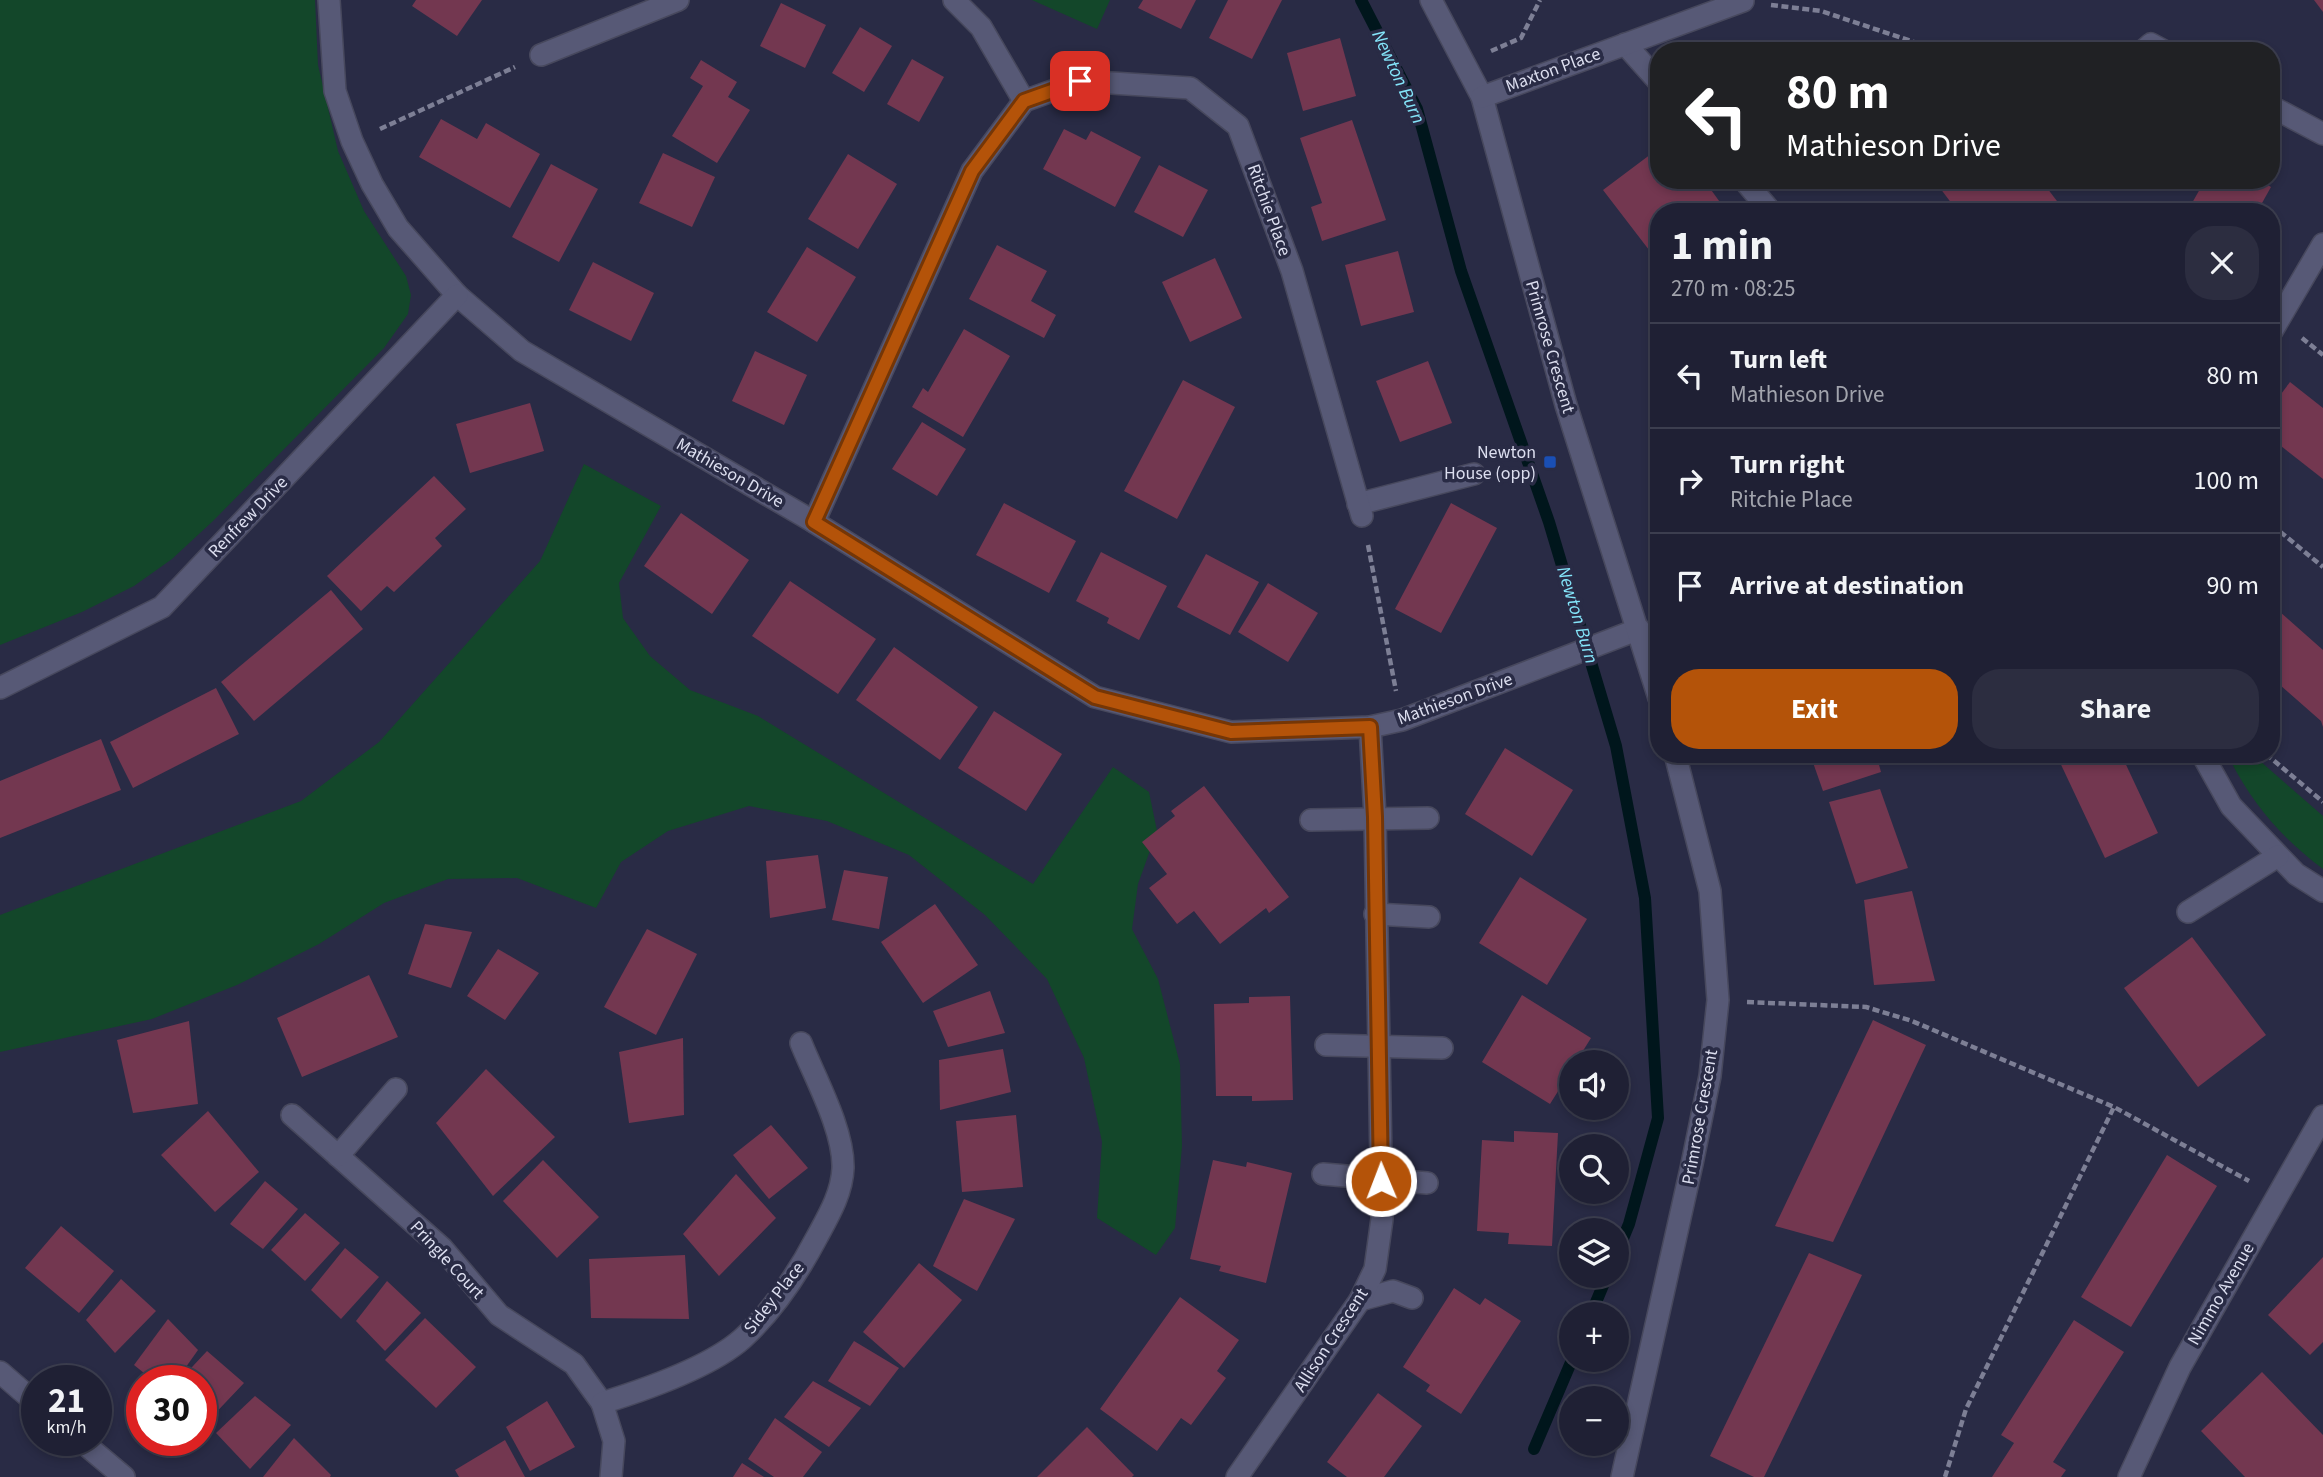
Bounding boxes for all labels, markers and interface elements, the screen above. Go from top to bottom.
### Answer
water label: Newton Burn [1364,26,1432,128]
street label: Maxton Place [1502,41,1604,99]
pin [1050,51,1110,111]
text: 80 m [1786,58,1890,128]
icon: arrive [1061,62,1099,100]
icon: left [1671,70,1762,161]
text: Mathieson Drive [1786,123,2001,169]
street label: Ritchie Place [1241,161,1297,259]
text: 1 min [1671,216,1773,276]
button: close [2185,226,2259,300]
text: 270 m · 08:25 [1671,272,1795,305]
street label: Primrose Crescent [1519,278,1581,416]
text: Turn left [1730,341,1827,378]
icon: left [1671,357,1709,395]
text: 80 m [2206,357,2259,394]
text: Mathieson Drive [1730,378,1884,411]
street label: Mathieson Drive [671,432,789,514]
place label: Newton House (opp) [1444,440,1536,486]
text: Turn right [1730,446,1845,483]
marker: Newton House (opp) [1542,454,1558,470]
icon: right [1671,462,1709,500]
text: 100 m [2193,462,2259,499]
street label: Renfrew Drive [203,471,293,563]
text: Ritchie Place [1730,483,1853,516]
water label: Newton Burn [1549,563,1605,667]
icon: arrive [1671,567,1709,605]
text: Arrive at destination [1730,567,1964,604]
text: 90 m [2206,567,2259,604]
street label: Mathieson Drive [1394,667,1516,731]
button: Exit [1671,669,1958,749]
button: Share [1972,669,2259,749]
street label: Primrose Crescent [1676,1047,1724,1187]
map controls [1559,1050,1629,1456]
button: sound [1559,1050,1629,1120]
button: search [1559,1134,1629,1204]
position arrow [1344,1144,1418,1218]
street label: Pringle Court [404,1215,490,1305]
button: layers [1559,1218,1629,1288]
street label: Nimmo Avenue [2181,1238,2261,1350]
street label: Sidey Place [738,1257,810,1339]
street label: Allison Crescent [1288,1283,1374,1397]
button: + [1559,1302,1629,1372]
speed limit sign: 30 [126,1365,217,1456]
text: 21 [48,1376,85,1426]
button: − [1559,1386,1629,1456]
text: km/h [47,1415,86,1440]

